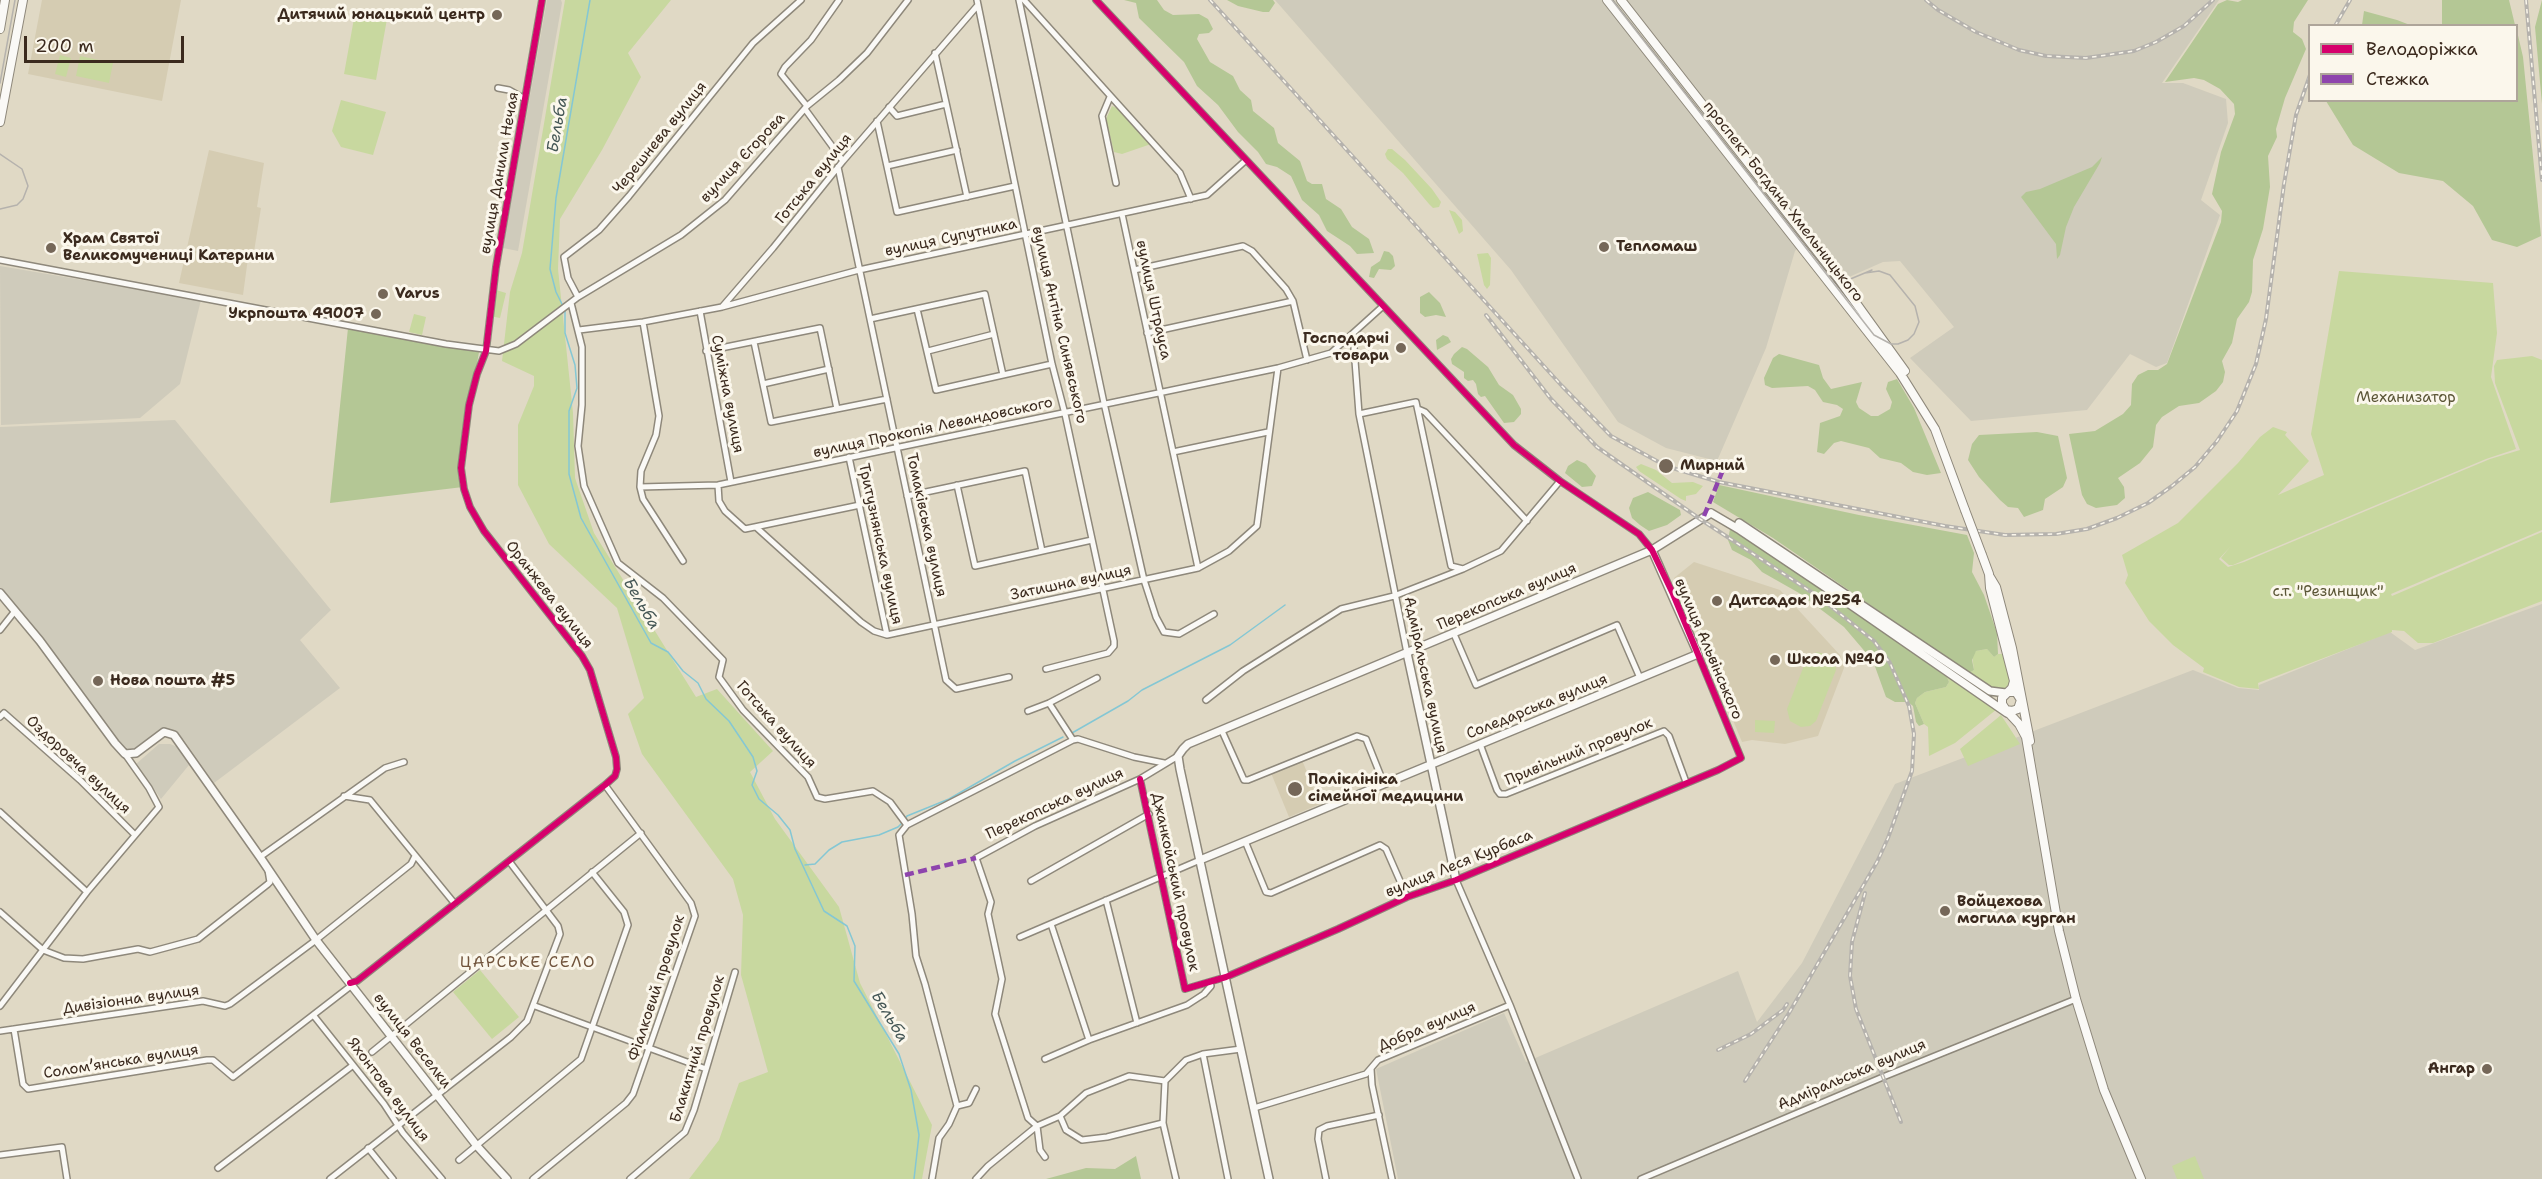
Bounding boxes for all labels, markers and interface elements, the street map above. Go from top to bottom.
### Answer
place label: Дитячий юнацький центр [278,6,485,24]
marker: Дитячий юнацький центр [490,8,504,22]
scale bar [27,24,188,62]
legend [2308,24,2518,102]
text: 200 m [35,34,94,58]
text: Велодоріжка [2366,37,2478,61]
text: Стежка [2366,67,2429,91]
street label: Черешнева вулиця [609,78,711,198]
street label: вулиця Данили Нечая [477,91,523,255]
water label: Бельба [544,96,572,154]
street label: проспект Богдана Хмельницького [1699,98,1867,306]
street label: вулиця Єгорова [697,109,789,207]
street label: Готська вулиця [772,130,856,228]
street label: вулиця Супутника [883,215,1019,261]
street label: вулиця Антіна Синявського [1028,225,1090,425]
place label: Храм Святої Великомучениці Катерини [63,230,274,265]
place label: Тепломаш [1616,238,1697,256]
street label: вулиця Штрауса [1132,239,1174,361]
marker: Тепломаш [1597,240,1611,254]
marker: Храм Святої Великомучениці Катерини [44,241,58,255]
place label: Varus [395,285,440,303]
marker: Varus [376,287,390,301]
place label: Укрпошта 49007 [228,305,364,323]
marker: Укрпошта 49007 [369,307,383,321]
place label: Господарчі товари [1303,330,1389,365]
street label: Суміжна вулиця [707,333,747,455]
marker: Господарчі товари [1394,341,1408,355]
park label: Механизатор [2356,389,2456,407]
street label: вулиця Прокопія Левандовського [811,394,1055,462]
street label: Томаківська вулиця [902,451,950,599]
marker: Мирний [1657,457,1675,475]
place label: Мирний [1680,457,1745,475]
street label: Тритузнянська вулиця [854,462,906,626]
street label: Оранжева вулиця [501,538,597,652]
street label: Перекопська вулиця [1435,559,1579,635]
street label: Затишна вулиця [1009,561,1133,605]
water label: Бельба [619,575,663,633]
street label: вулиця Альвінського [1670,576,1746,722]
park label: с.т. "Резинщик" [2272,583,2384,601]
place label: Дитсадок №254 [1729,592,1861,610]
marker: Дитсадок №254 [1710,594,1724,608]
street label: Адміральська вулиця [1400,595,1450,755]
place label: Школа №40 [1787,651,1885,669]
marker: Школа №40 [1768,653,1782,667]
street label: Соледарська вулиця [1464,670,1610,744]
place label: Нова пошта #5 [110,672,235,690]
marker: Нова пошта #5 [91,674,105,688]
street label: Готська вулиця [732,678,820,772]
street label: Оздоровча вулиця [22,712,134,818]
street label: Привільний провулок [1503,714,1655,790]
street label: Перекопська вулиця [983,764,1127,844]
place label: Поліклініка сімейної медицини [1308,771,1463,806]
marker: Поліклініка сімейної медицини [1286,780,1304,798]
street label: Джанкойський провулок [1147,791,1203,973]
street label: вулиця Леся Курбаса [1383,826,1535,902]
place label: Войцехова могила курган [1957,893,2076,928]
marker: Войцехова могила курган [1938,904,1952,918]
street label: Фіалковий провулок [625,913,689,1063]
district label: ЦАРСЬКЕ СЕЛО [460,953,596,973]
street label: Блакитний провулок [667,973,729,1125]
street label: Дивізіонна вулиця [62,982,200,1018]
water label: Бельба [866,988,912,1046]
street label: вулиця Веселки [369,990,455,1092]
street label: Добра вулиця [1375,998,1479,1056]
street label: Яхонтова вулиця [343,1034,433,1146]
street label: Адміральська вулиця [1775,1036,1929,1114]
street label: Соломʼянська вулиця [42,1041,200,1083]
place label: Ангар [2428,1060,2475,1078]
marker: Ангар [2480,1062,2494,1076]

